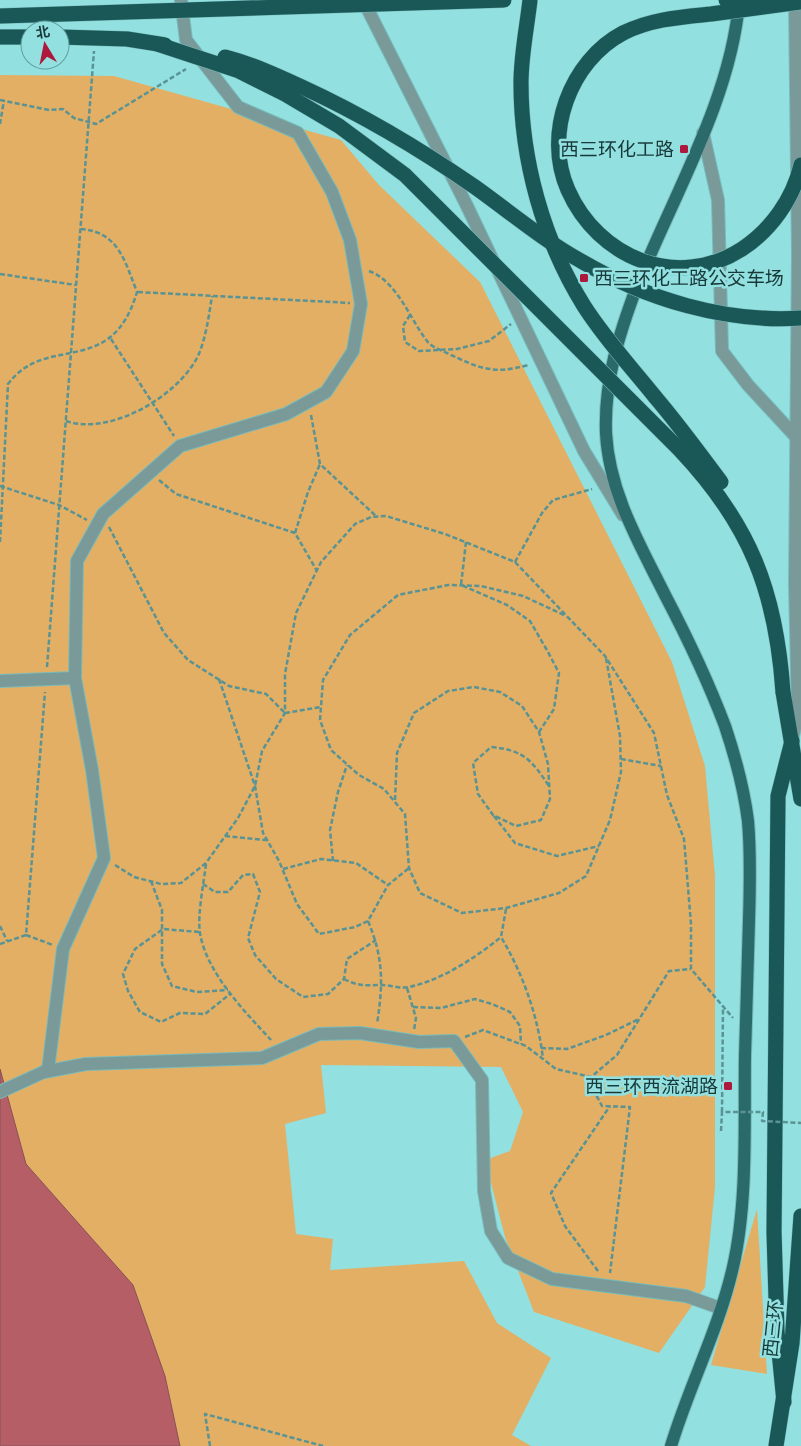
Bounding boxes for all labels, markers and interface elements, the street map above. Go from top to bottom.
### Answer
north arrow [20,20,70,70]
text: 北 [34,22,51,42]
place label: 西三环化工路 [560,138,674,161]
marker: 西三环化工路 [678,143,690,155]
place label: 西三环化工路公交车场 [594,267,784,290]
marker: 西三环化工路公交车场 [578,272,590,284]
place label: 西三环西流湖路 [585,1075,718,1098]
marker: 西三环西流湖路 [722,1080,734,1092]
street label: 西三环 [759,1299,787,1359]

